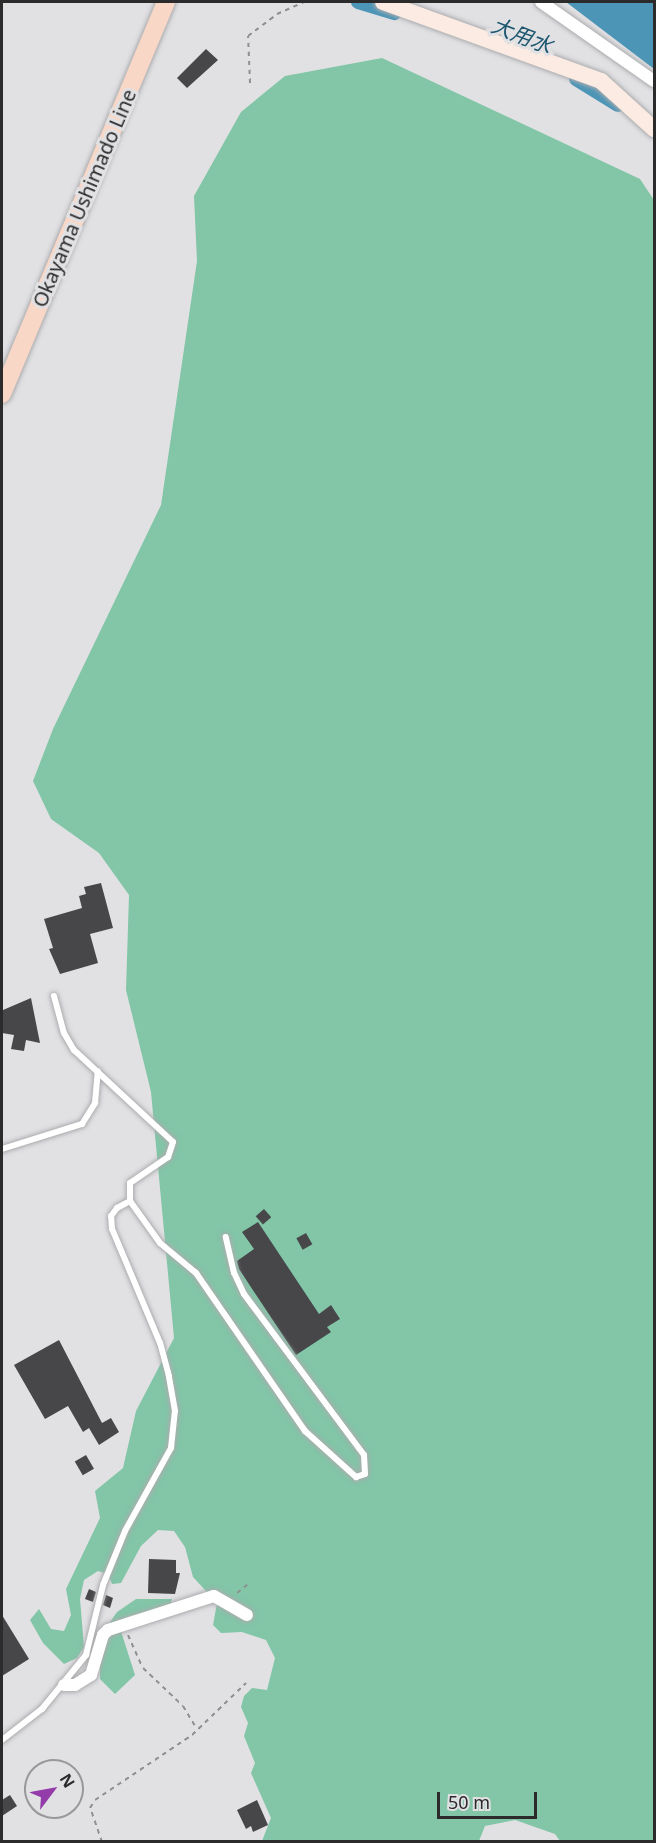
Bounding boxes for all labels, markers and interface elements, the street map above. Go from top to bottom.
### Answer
water label: 大用水 [488,12,556,58]
street label: Okayama Ushimado Line [27,85,141,311]
north arrow [24,1759,84,1819]
text: N [55,1769,80,1792]
scale bar [440,1780,540,1818]
text: 50 m [448,1790,490,1814]

